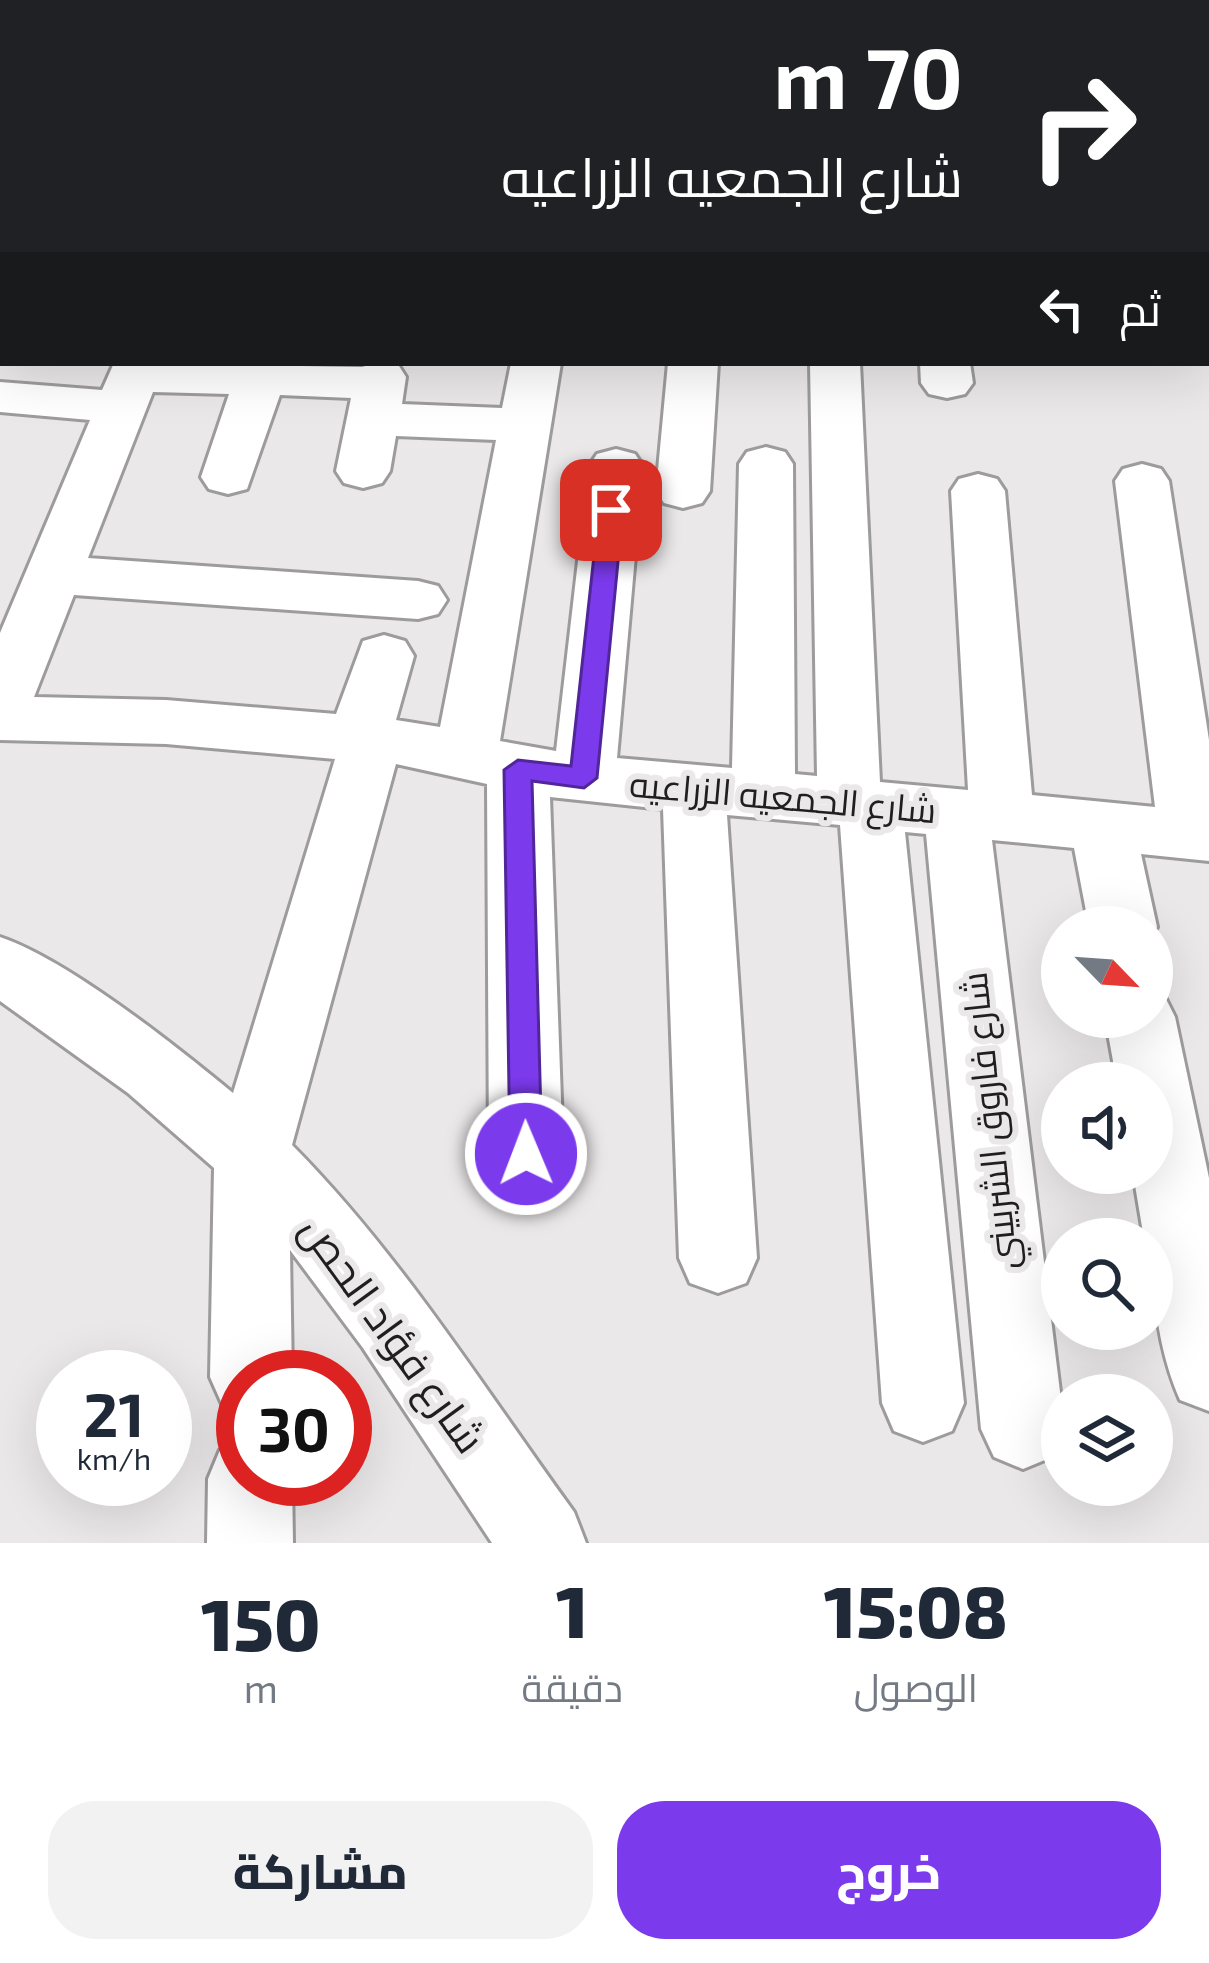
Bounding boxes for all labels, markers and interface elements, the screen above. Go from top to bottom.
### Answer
text: 70 m [773,25,963,126]
icon: right [1005,48,1161,204]
text: شارع الجمعيه الزراعيه [501,143,963,208]
icon: left [1029,276,1095,342]
text: ثم [1119,281,1161,335]
pin [560,459,662,561]
icon: arrive [578,477,644,543]
street label: شارع الجمعيه الزراعيه [627,761,938,835]
north arrow [1041,906,1173,1038]
map controls [1041,906,1173,1506]
street label: شارع فاروق الشربيني [950,969,1033,1272]
button: sound [1041,1062,1173,1194]
position arrow [463,1091,589,1217]
street label: شارع فؤاد الحص [288,1204,497,1464]
button: search [1041,1218,1173,1350]
speed limit sign: 30 [216,1350,372,1506]
button: layers [1041,1374,1173,1506]
text: 21 [84,1377,144,1449]
text: km/h [77,1440,151,1476]
text: 1 [556,1566,588,1652]
text: 15:08 [824,1566,1008,1652]
text: 150 [201,1579,320,1665]
text: دقيقة [521,1663,623,1710]
text: الوصول [854,1663,978,1710]
text: m [244,1664,278,1711]
button: مشاركة [48,1801,593,1939]
button: خروج [617,1801,1161,1939]

